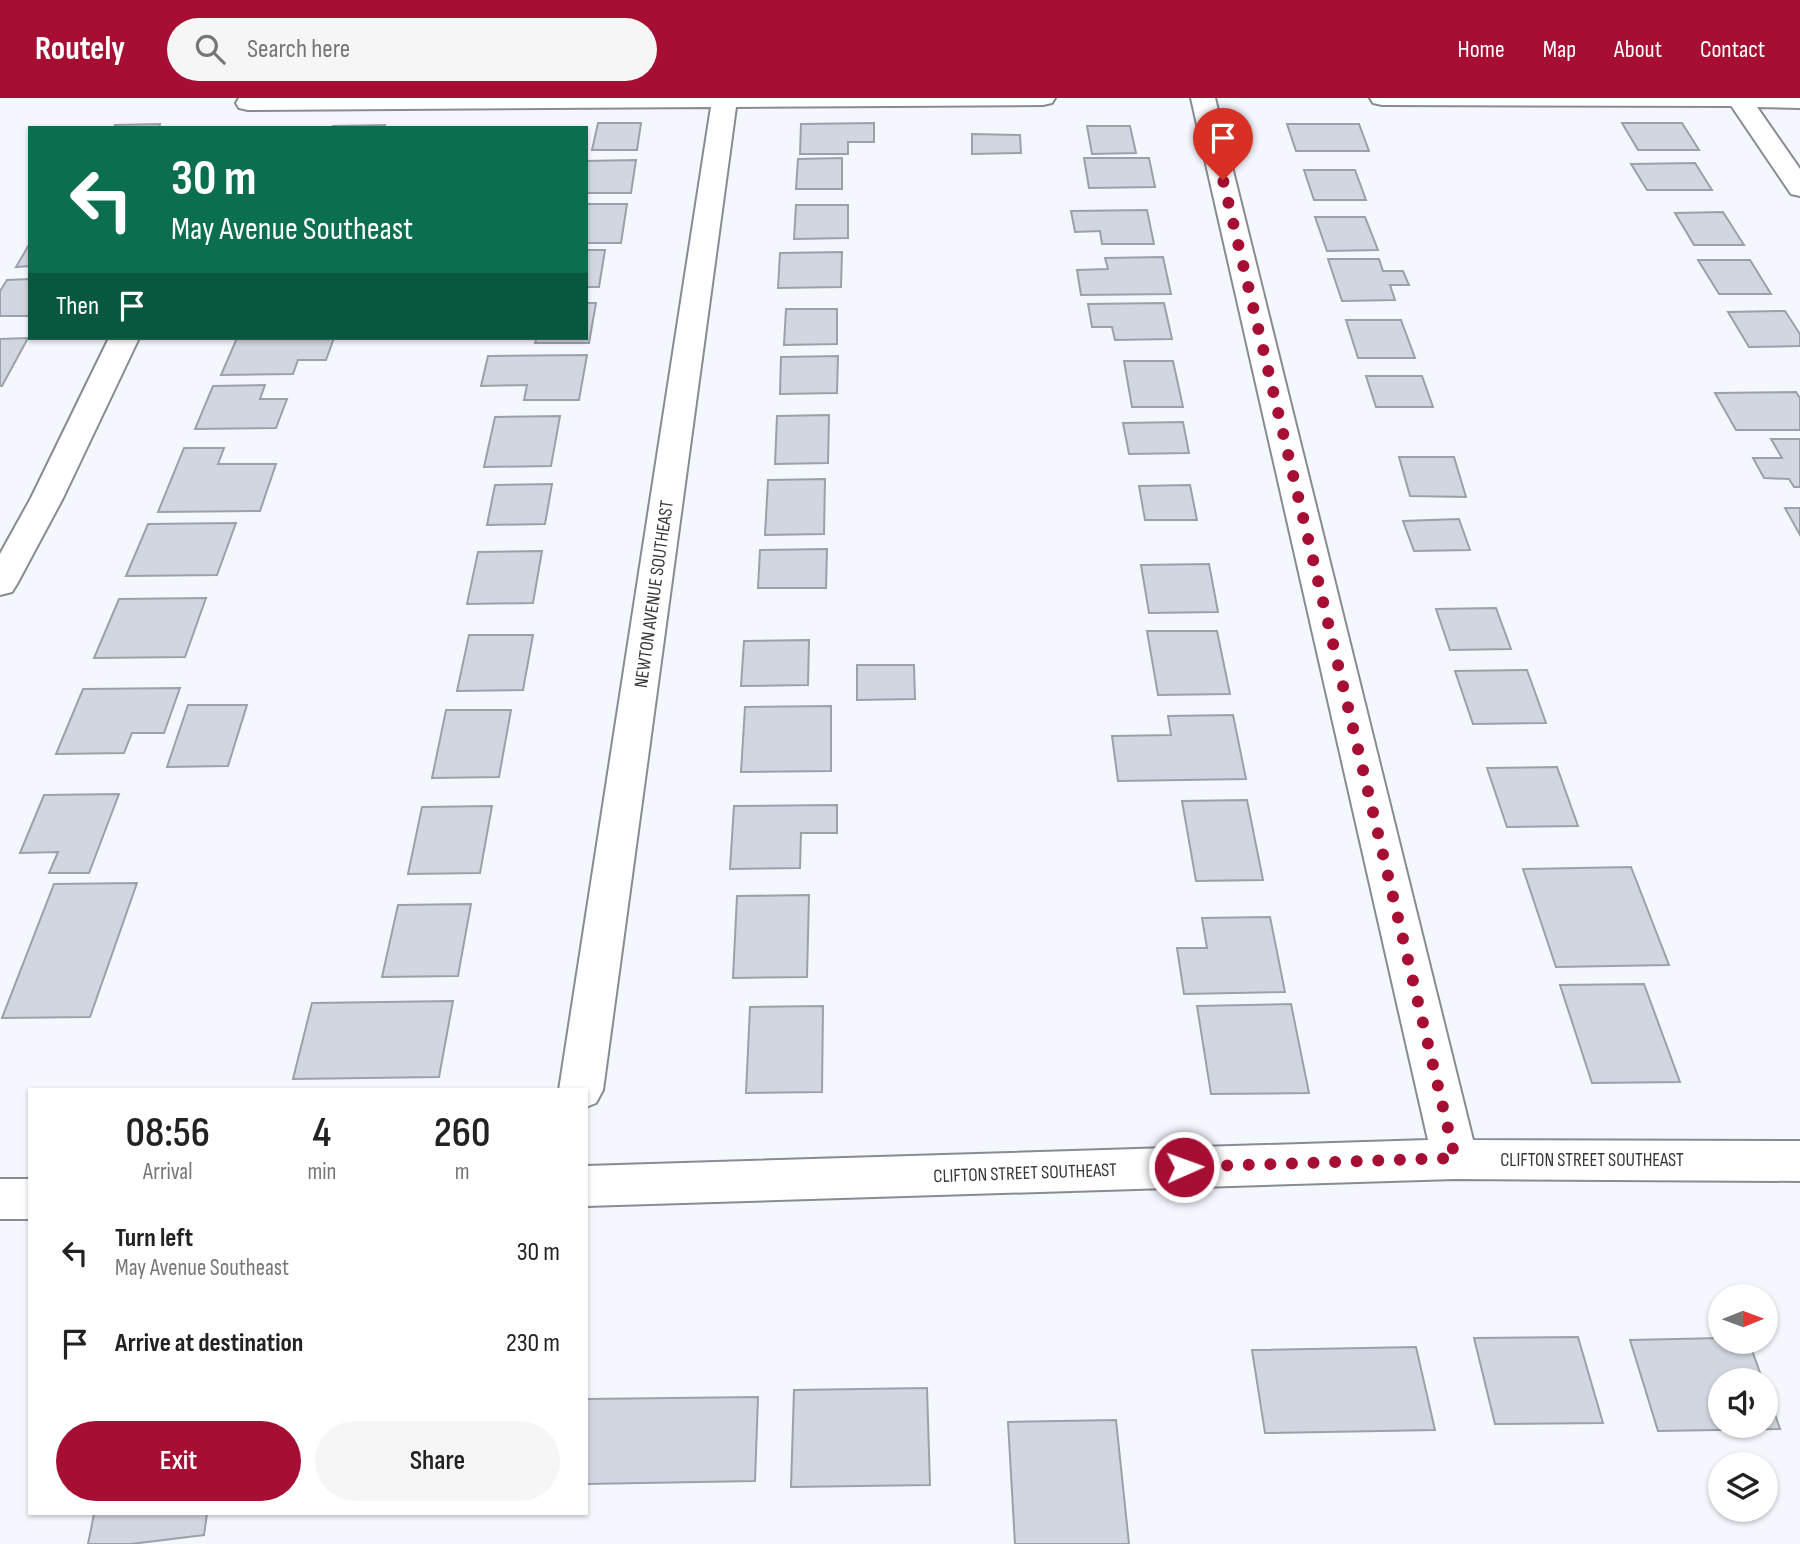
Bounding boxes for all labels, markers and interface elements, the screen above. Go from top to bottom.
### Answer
search box [167,18,657,81]
text: Routely [35,29,125,69]
icon: search [191,30,229,68]
text: Search here [247,34,350,65]
text: Home [1457,35,1505,64]
text: Map [1543,35,1576,64]
text: About [1614,35,1662,64]
text: Contact [1700,35,1765,64]
pin [1193,108,1253,180]
icon: arrive [1204,119,1242,157]
text: 30 m [171,150,256,209]
icon: left [56,154,147,245]
text: May Avenue Southeast [171,210,413,249]
icon: arrive [113,287,151,325]
text: Then [56,291,99,322]
street label: NEWTON AVENUE SOUTHEAST [630,499,679,689]
text: 08:56 [126,1108,210,1159]
text: 4 [313,1108,331,1159]
text: 260 [434,1108,490,1159]
position arrow [1147,1130,1221,1204]
street label: CLIFTON STREET SOUTHEAST [1500,1149,1684,1172]
text: Arrival [143,1158,192,1186]
text: min [307,1158,336,1186]
text: m [455,1158,470,1186]
street label: CLIFTON STREET SOUTHEAST [933,1159,1118,1188]
text: Turn left [115,1223,193,1254]
icon: left [56,1234,94,1272]
text: 30 m [517,1237,560,1268]
text: May Avenue Southeast [115,1254,289,1282]
north arrow [1708,1284,1778,1354]
map controls [1708,1284,1778,1522]
icon: arrive [56,1325,94,1363]
text: Arrive at destination [115,1328,303,1359]
text: 230 m [506,1328,560,1359]
button: sound [1708,1368,1778,1438]
button: Exit [56,1421,301,1501]
button: Share [315,1421,560,1501]
button: layers [1708,1452,1778,1522]

